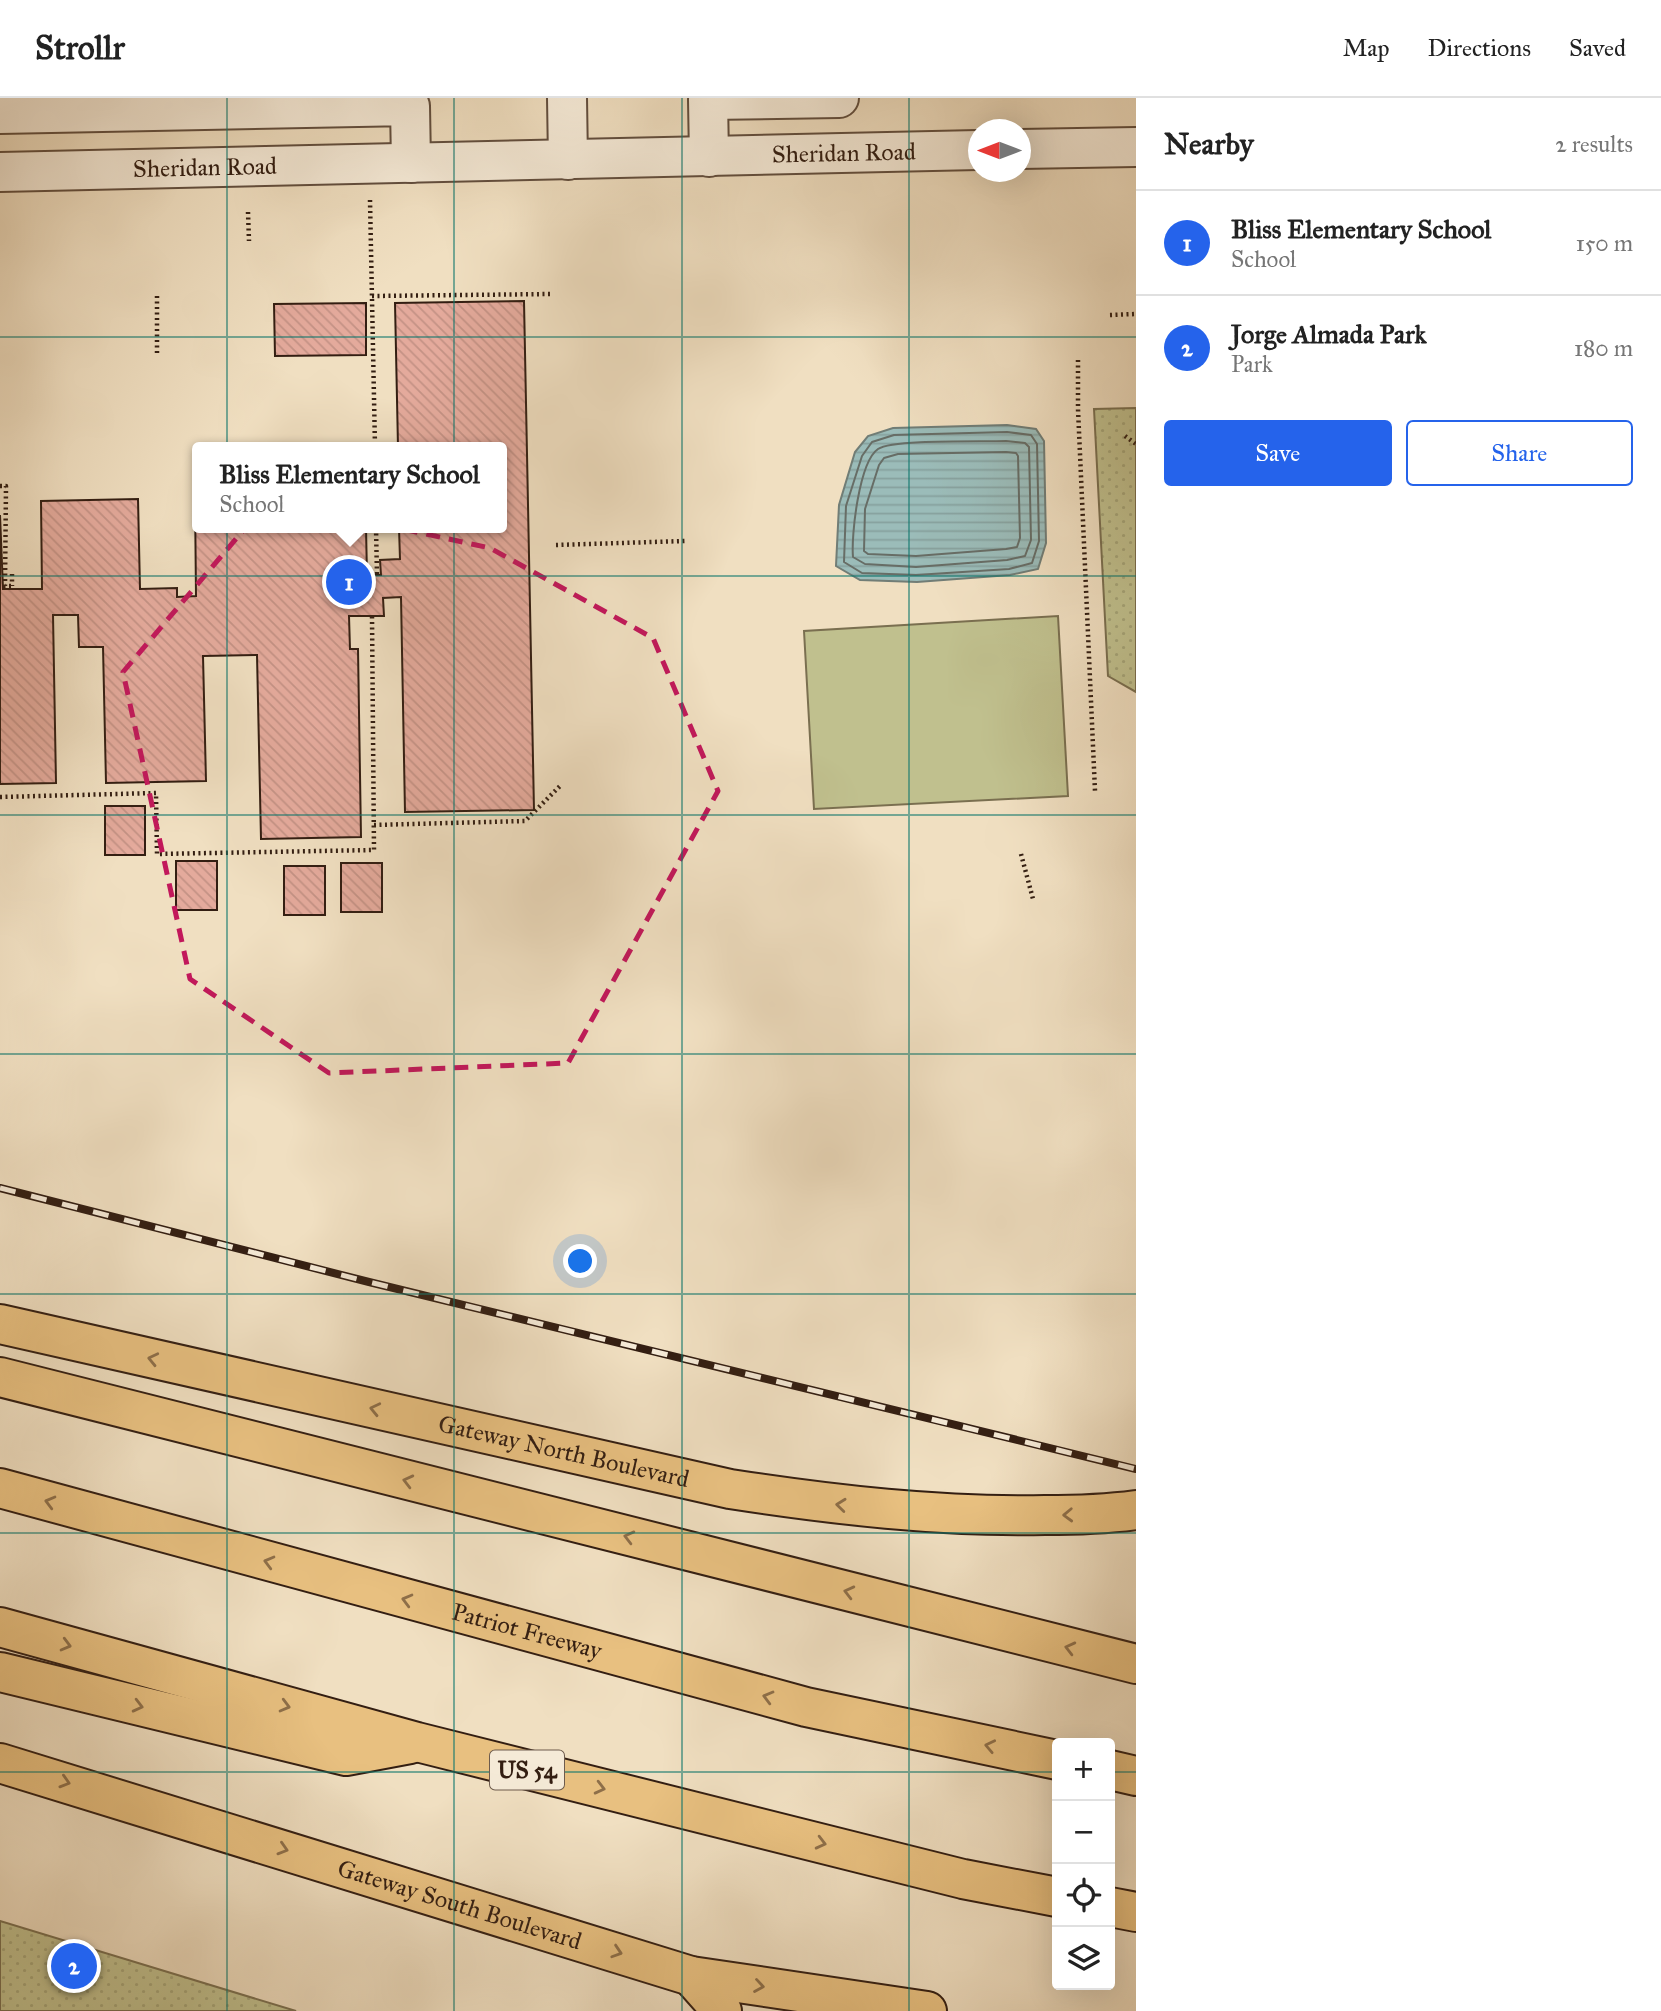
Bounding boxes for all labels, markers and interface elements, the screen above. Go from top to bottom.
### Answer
text: Strollr [35,28,125,68]
text: Map [1343,33,1390,63]
text: Directions [1428,33,1531,63]
text: Saved [1569,33,1626,63]
north arrow [968,119,1031,182]
text: Nearby [1164,126,1254,162]
text: 2 results [1555,130,1633,158]
street label: Sheridan Road [771,136,916,170]
street label: Sheridan Road [133,151,277,184]
text: Bliss Elementary School [1231,213,1491,245]
text: 1 [1182,229,1192,257]
text: 150 m [1576,229,1633,257]
text: School [1231,245,1296,273]
text: Jorge Almada Park [1231,318,1427,350]
text: 2 [1181,334,1193,362]
text: 180 m [1574,334,1633,362]
text: Park [1231,350,1273,378]
button: Save [1164,420,1392,486]
button: Share [1406,420,1633,486]
popup [192,442,507,533]
text: Bliss Elementary School [219,458,480,490]
text: School [219,490,285,518]
pin: 1 [326,556,372,608]
your location [563,1244,597,1278]
one-way arrow [147,1352,159,1367]
one-way arrow [369,1403,381,1417]
street label: Gateway North Boulevard [436,1409,692,1494]
one-way arrow [402,1475,414,1489]
one-way arrow [44,1496,56,1510]
one-way arrow [835,1497,847,1512]
one-way arrow [1062,1507,1073,1522]
one-way arrow [623,1531,635,1545]
one-way arrow [263,1556,275,1571]
one-way arrow [843,1586,855,1600]
one-way arrow [401,1594,413,1608]
street label: Patriot Freeway [449,1596,606,1666]
one-way arrow [60,1637,72,1651]
one-way arrow [1064,1642,1076,1656]
one-way arrow [762,1691,774,1705]
one-way arrow [132,1697,144,1712]
one-way arrow [279,1698,291,1712]
map controls [1052,1738,1115,1990]
button: + [1052,1738,1115,1801]
one-way arrow [984,1739,996,1754]
road number: US 54 [490,1750,564,1790]
one-way arrow [59,1774,71,1789]
one-way arrow [594,1780,606,1794]
button: − [1052,1801,1115,1864]
one-way arrow [815,1835,827,1849]
one-way arrow [277,1841,289,1856]
street label: Gateway South Boulevard [334,1853,585,1956]
button: locate [1052,1864,1115,1927]
button: layers [1052,1927,1115,1990]
pin: 2 [51,1940,97,1992]
one-way arrow [611,1944,623,1959]
one-way arrow [753,1978,765,1993]

